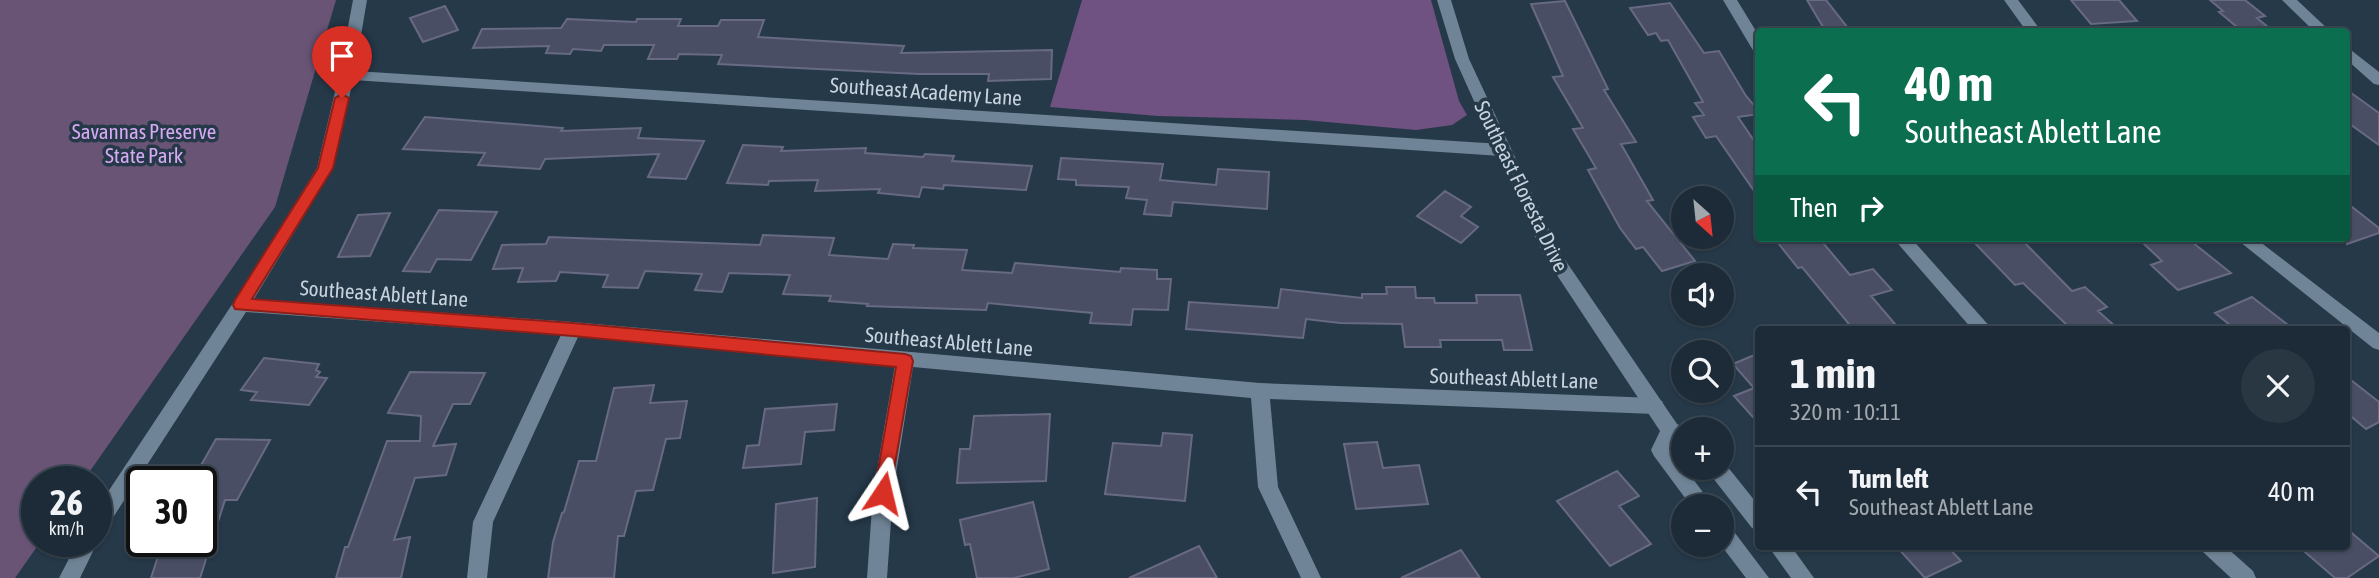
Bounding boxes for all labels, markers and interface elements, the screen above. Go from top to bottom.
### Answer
pin [312,26,372,98]
icon: arrive [323,37,361,75]
text: 40 m [1905,55,1993,111]
icon: left [1790,56,1881,147]
street label: Southeast Academy Lane [829,72,1023,110]
street label: Southeast Floresta Drive [1470,97,1574,275]
text: Southeast Ablett Lane [1905,113,2162,150]
park label: Savannas Preserve State Park [72,119,216,167]
north arrow [1671,186,1734,248]
map controls [1671,186,1734,557]
icon: right [1852,189,1890,227]
text: Then [1790,193,1838,223]
button: sound [1671,263,1734,326]
street label: Southeast Ablett Lane [299,275,469,311]
street label: Southeast Ablett Lane [864,322,1034,360]
button: search [1671,340,1734,403]
text: 1 min [1790,349,1876,397]
button: close [2241,349,2315,423]
street label: Southeast Ablett Lane [1429,363,1599,393]
text: 320 m · 10:11 [1790,399,1901,425]
button: + [1671,417,1734,480]
position arrow [846,456,920,530]
text: Turn left [1849,464,1929,494]
speed limit sign: 30 [126,466,217,557]
icon: left [1790,473,1828,511]
text: 40 m [2268,477,2315,507]
text: 26 [50,482,83,522]
button: − [1671,494,1734,557]
text: Southeast Ablett Lane [1849,494,2033,520]
text: km/h [49,518,84,539]

